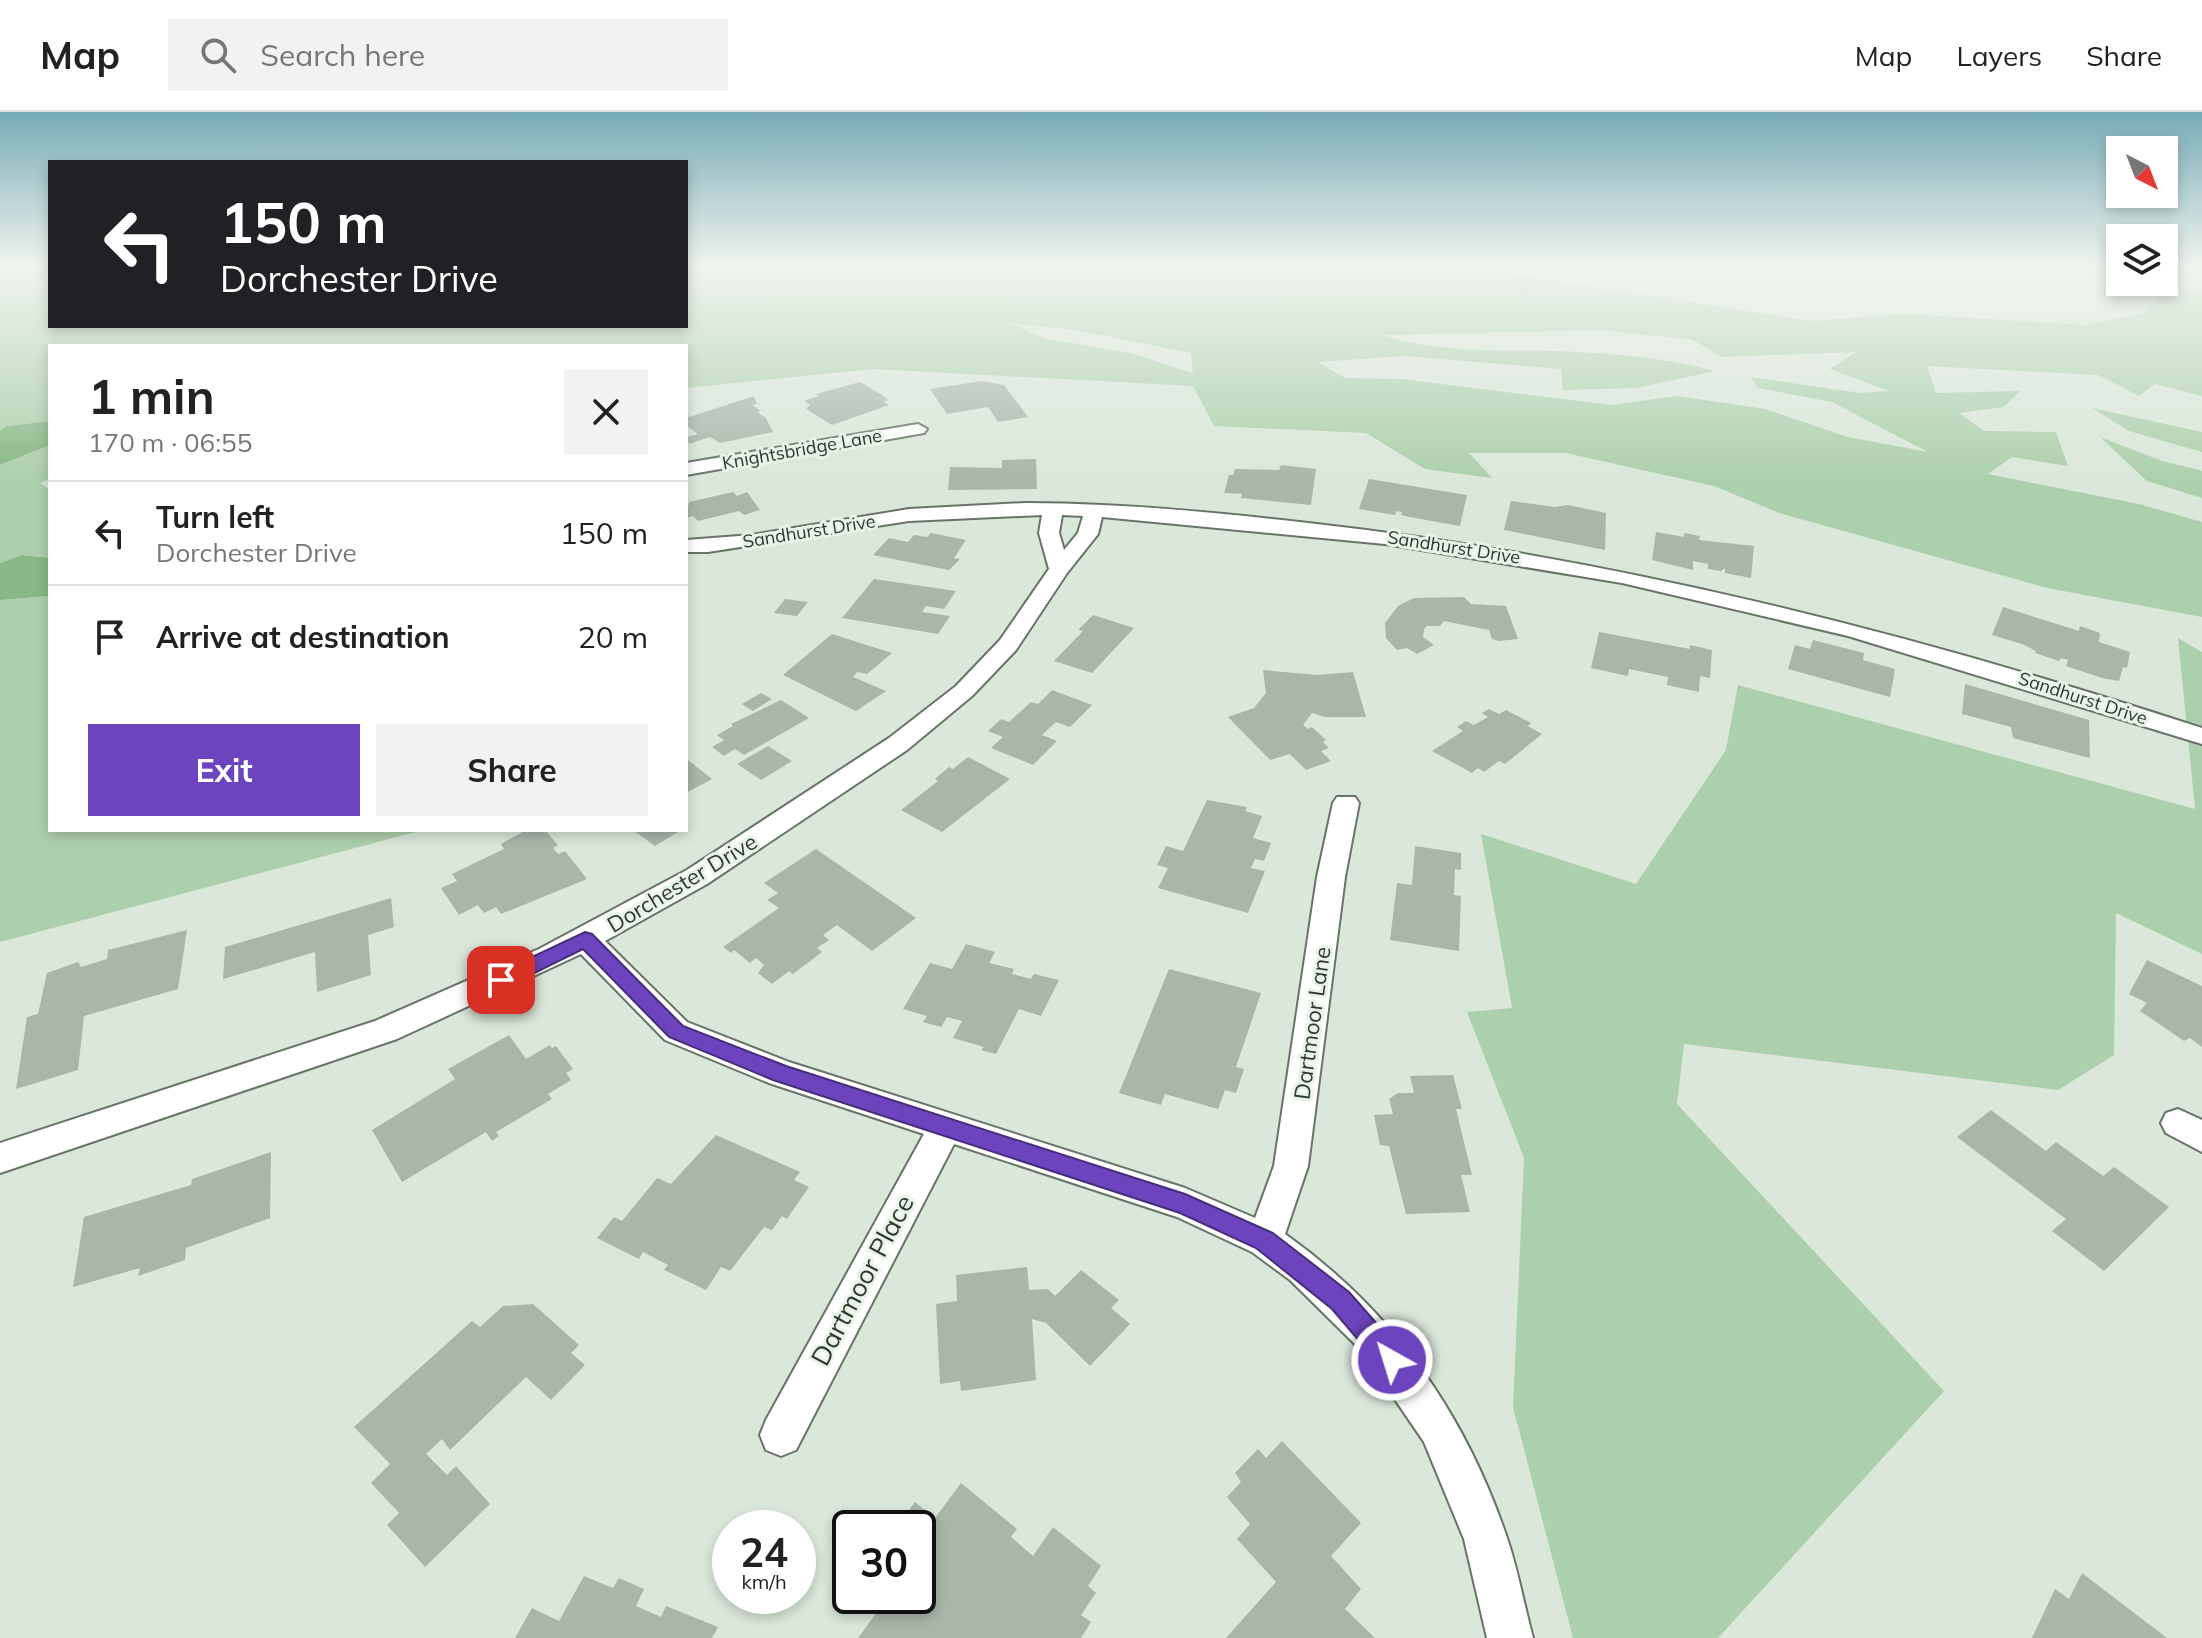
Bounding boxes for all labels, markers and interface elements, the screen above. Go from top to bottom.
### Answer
search box [168,19,728,91]
text: Map [40,31,120,79]
icon: search [196,33,240,77]
text: Search here [260,36,425,74]
text: Map [1855,38,1912,73]
text: Layers [1956,38,2042,73]
text: Share [2086,38,2162,73]
north arrow [2106,136,2178,208]
map controls [2106,136,2178,296]
text: 150 m [220,187,387,257]
icon: left [88,192,192,296]
button: layers [2106,224,2178,296]
text: Dorchester Drive [220,256,498,301]
text: 1 min [88,366,215,426]
button: close [564,370,648,454]
street label: Knightsbridge Lane [720,424,884,474]
text: 170 m · 06:55 [88,426,252,459]
text: Turn left [156,498,274,536]
street label: Sandhurst Drive [741,509,877,553]
icon: left [88,511,132,555]
text: 150 m [560,514,648,552]
street label: Sandhurst Drive [1386,525,1522,569]
text: Dorchester Drive [156,536,357,569]
icon: arrive [88,615,132,659]
text: Arrive at destination [156,618,450,656]
text: 20 m [578,618,648,656]
street label: Sandhurst Drive [2016,666,2150,730]
button: Exit [88,724,360,816]
button: Share [376,724,648,816]
street label: Dorchester Drive [602,827,762,939]
street label: Dartmoor Lane [1287,945,1337,1101]
pin [467,946,535,1014]
icon: arrive [479,958,523,1002]
street label: Dartmoor Place [803,1189,921,1371]
position arrow [1350,1318,1434,1402]
speed limit sign: 30 [832,1510,936,1614]
text: 24 [740,1527,788,1577]
text: km/h [741,1569,787,1594]

